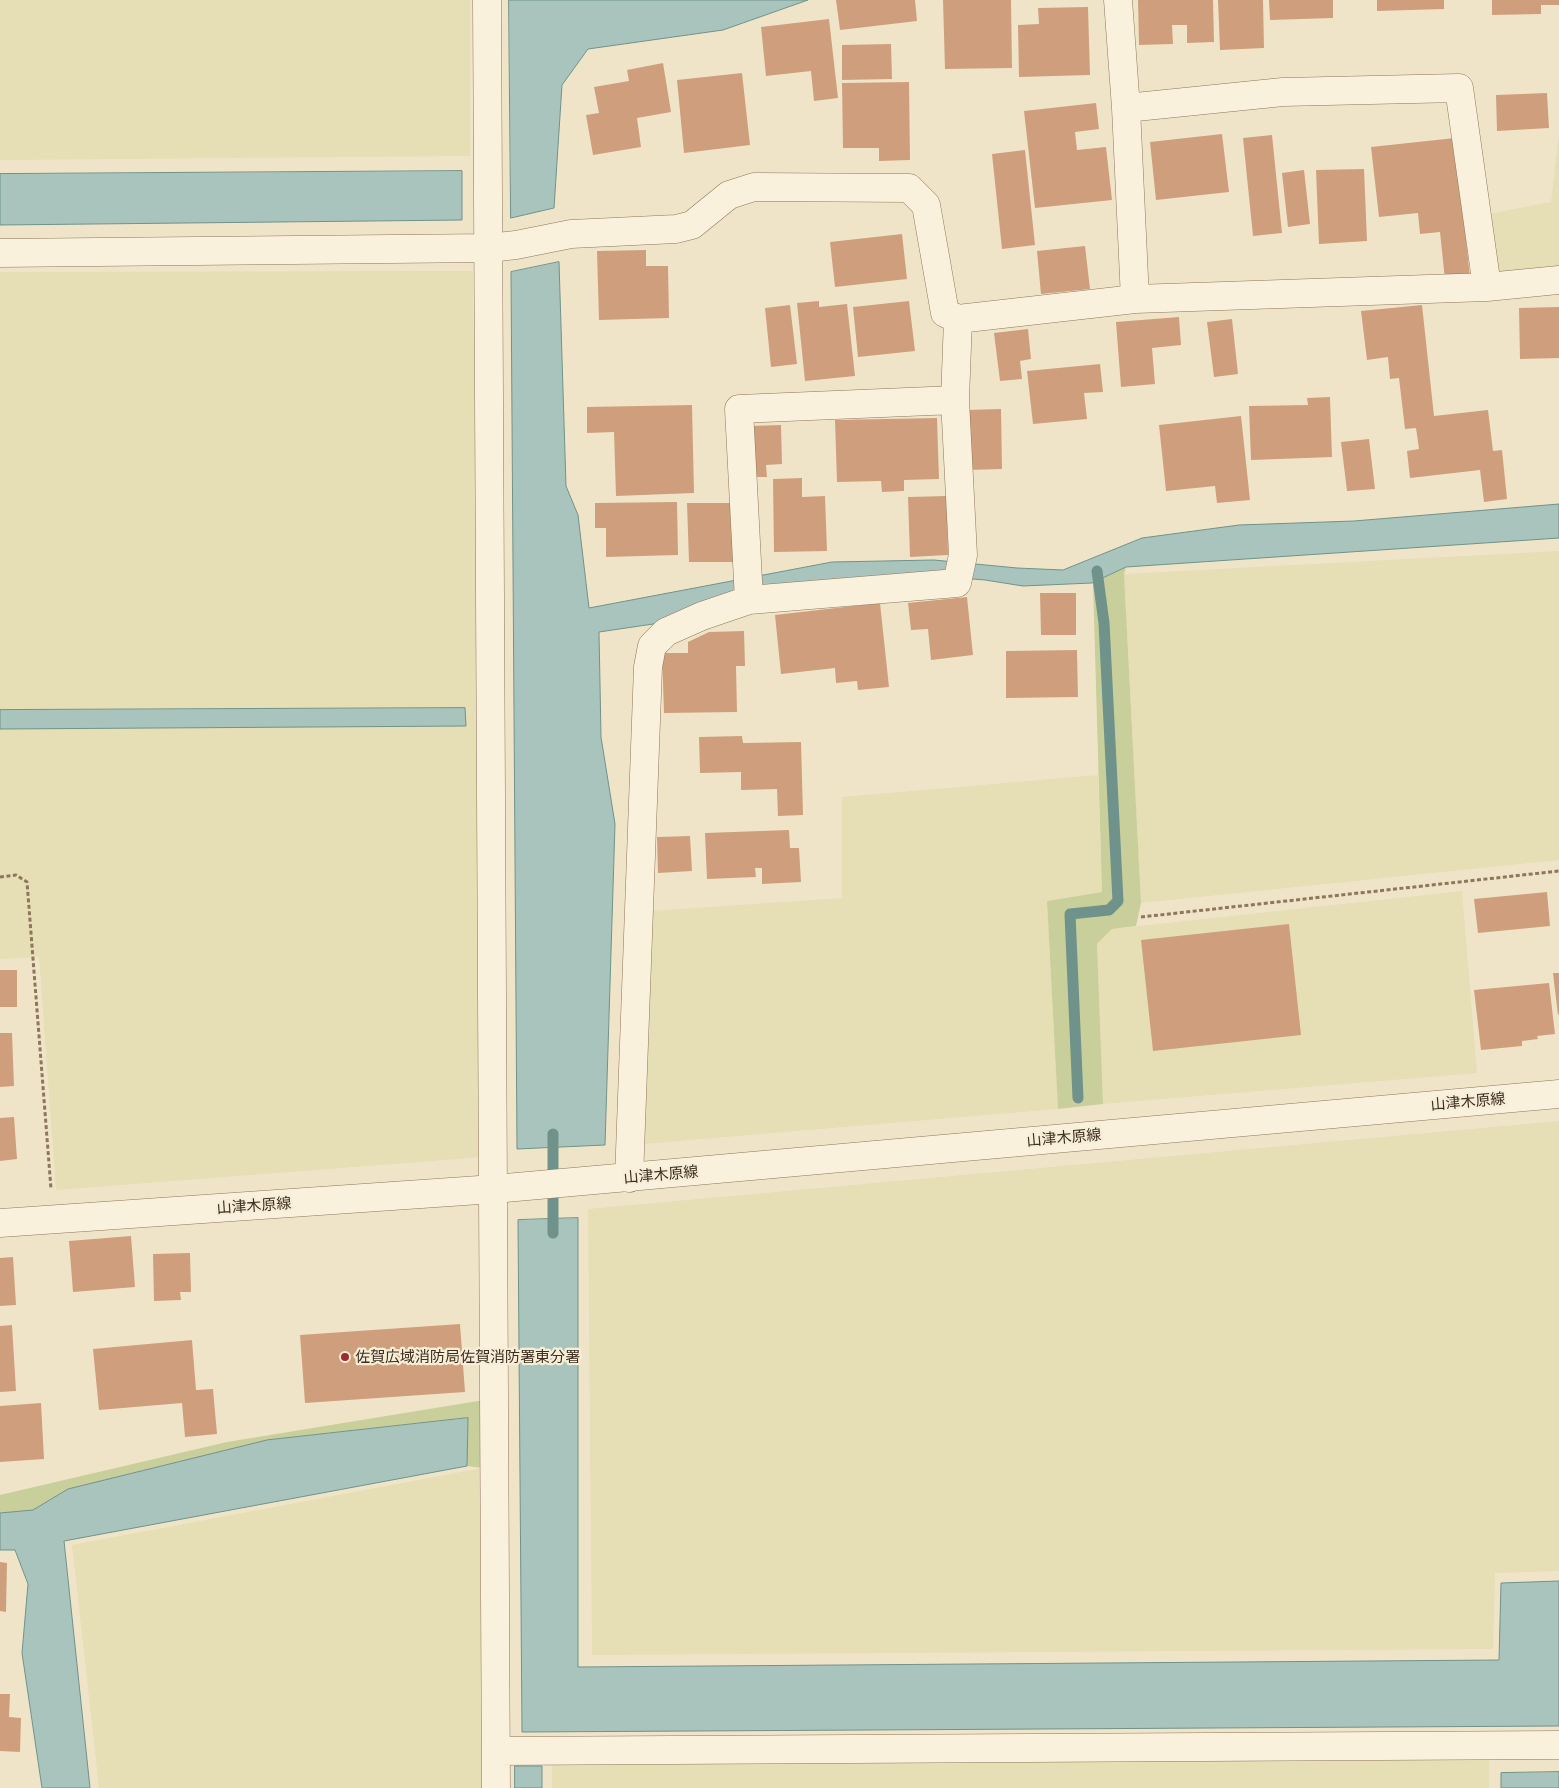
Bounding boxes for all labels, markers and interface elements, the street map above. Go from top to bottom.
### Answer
street label: 山津木原線 [1430,1090,1506,1114]
street label: 山津木原線 [1026,1126,1102,1150]
street label: 山津木原線 [623,1163,699,1187]
street label: 山津木原線 [216,1194,292,1218]
place label: 佐賀広域消防局佐賀消防署東分署 [355,1348,580,1366]
marker: 佐賀広域消防局佐賀消防署東分署 [339,1351,351,1363]

